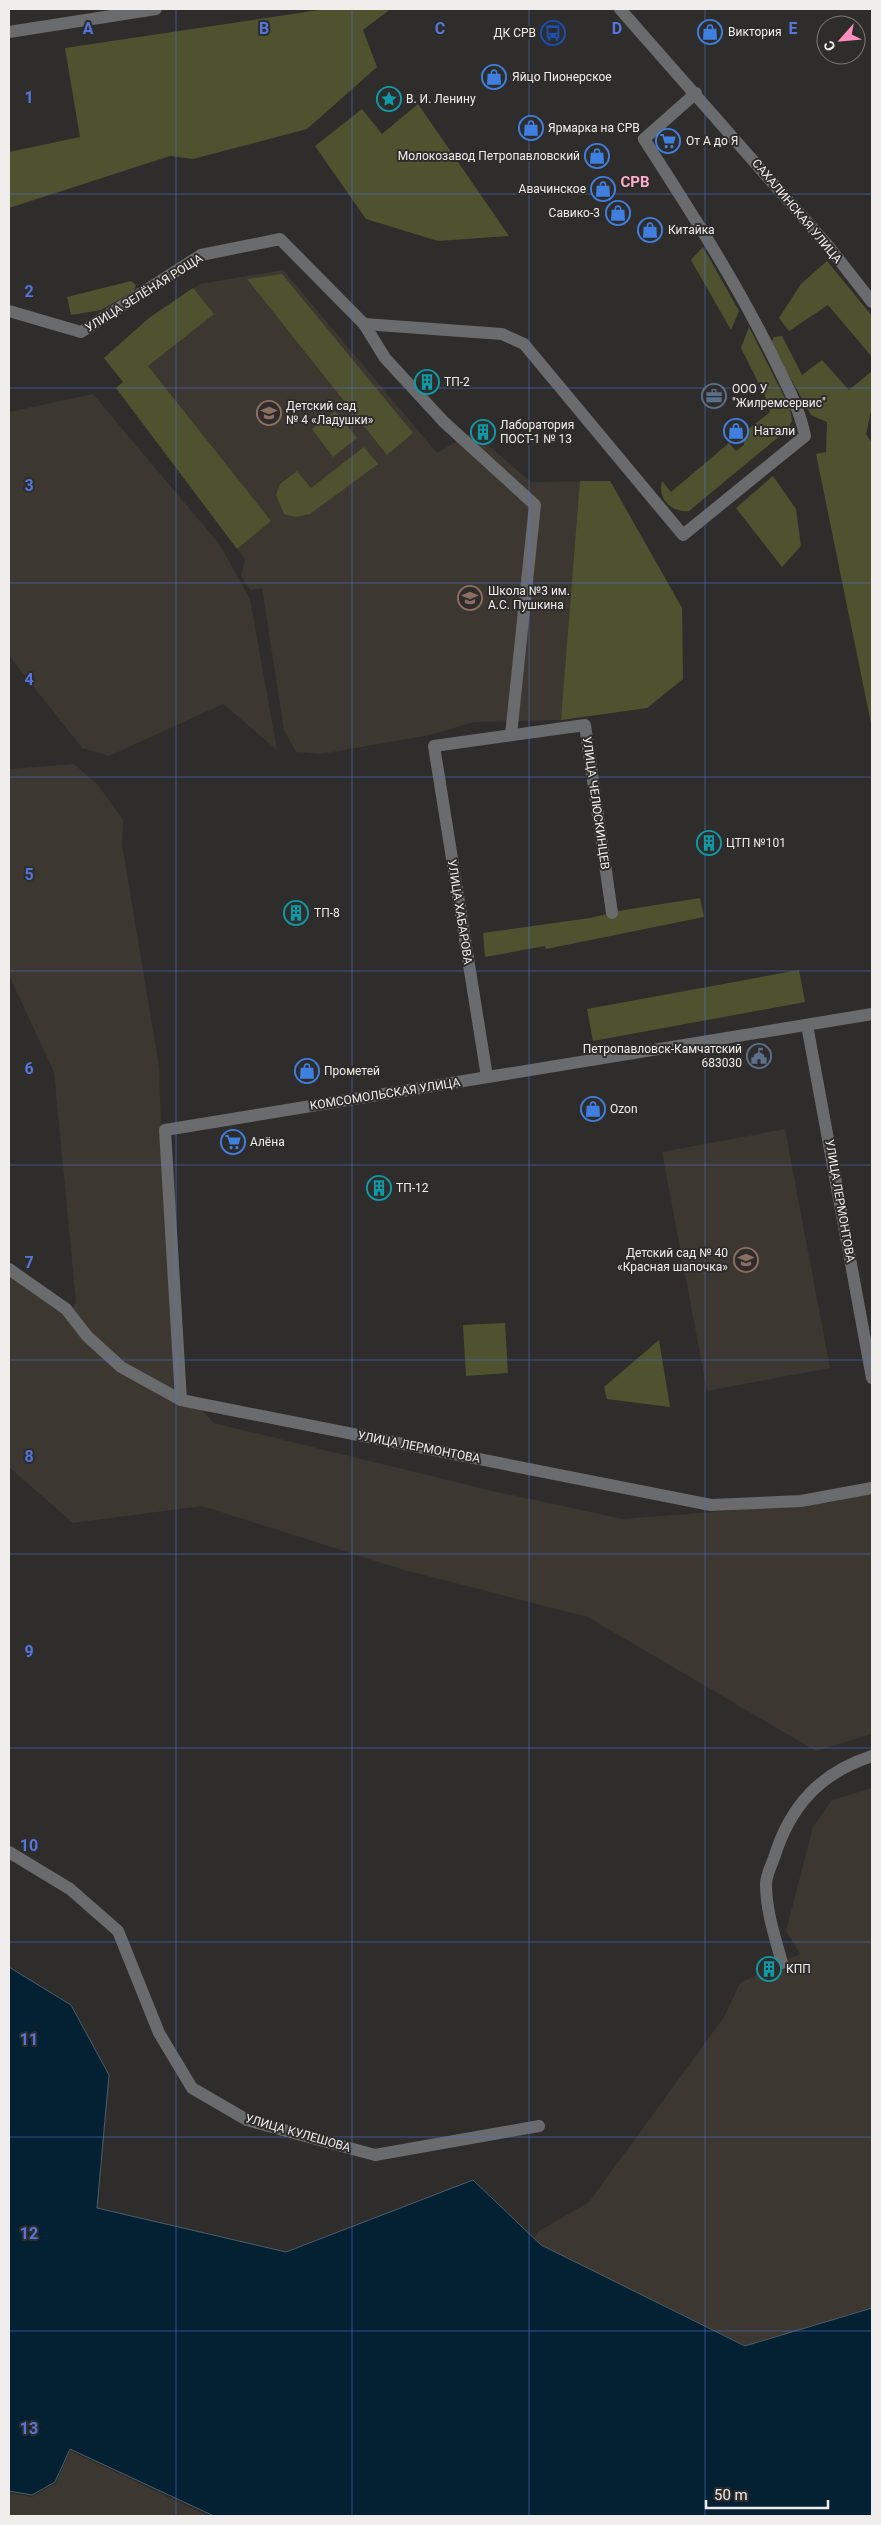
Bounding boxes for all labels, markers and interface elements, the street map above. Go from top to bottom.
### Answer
north arrow [816,15,866,65]
text: A [83,19,94,38]
text: B [259,19,269,38]
text: C [435,19,445,38]
text: D [612,19,622,38]
shop icon: Виктория [697,19,723,45]
text: E [789,19,798,38]
bus stop icon: ДК СРВ [540,20,566,46]
place label: Виктория [728,25,782,39]
place label: ДК СРВ [493,26,536,40]
text: С [820,38,839,54]
shop icon: Яйцо Пионерское [481,64,507,90]
place label: Яйцо Пионерское [512,70,612,84]
place icon: В. И. Ленину [376,86,402,112]
text: 1 [24,88,34,107]
place label: В. И. Ленину [406,92,476,106]
shop icon: Ярмарка на СРВ [518,115,544,141]
place label: Ярмарка на СРВ [548,121,640,135]
supermarket icon: От А до Я [655,128,681,154]
place label: От А до Я [686,134,739,148]
shop icon: Молокозавод Петропавловский [584,143,610,169]
place label: Молокозавод Петропавловский [398,149,580,163]
street label: САХАЛИНСКАЯ УЛИЦА [749,156,845,266]
district label: СРВ [620,173,650,191]
shop icon: Авачинское [590,176,616,202]
place label: Авачинское [519,182,586,196]
shop icon: Савико-3 [605,200,631,226]
place label: Савико-3 [549,206,600,220]
shop icon: Китайка [637,217,663,243]
place label: Китайка [668,223,715,237]
street label: УЛИЦА ЗЕЛЁНАЯ РОЩА [82,250,205,335]
text: 2 [24,282,34,301]
building icon: ТП-2 [414,369,440,395]
place label: ТП-2 [444,375,470,389]
place label: ООО У "Жилремсервис" [732,382,826,410]
office icon: ООО У "Жилремсервис" [701,383,727,409]
place label: Детский сад № 4 «Ладушки» [286,399,374,427]
school or university icon: Детский сад № 4 «Ладушки» [256,400,282,426]
place label: Лаборатория ПОСТ-1 № 13 [500,418,574,446]
shop icon: Натали [723,418,749,444]
building icon: Лаборатория ПОСТ-1 № 13 [470,419,496,445]
place label: Натали [754,424,795,438]
text: 3 [24,476,34,495]
place label: Школа №3 им. А.С. Пушкина [488,584,570,612]
school or university icon: Школа №3 им. А.С. Пушкина [457,585,483,611]
text: 4 [24,670,34,689]
street label: УЛИЦА ЧЕЛЮСКИНЦЕВ [580,736,612,870]
building icon: ЦТП №101 [696,830,722,856]
place label: ЦТП №101 [726,836,786,850]
street label: УЛИЦА ХАБАРОВА [445,859,475,966]
text: 5 [24,865,34,884]
building icon: ТП-8 [283,900,309,926]
place label: ТП-8 [314,906,340,920]
place label: Петропавловск-Камчатский 683030 [583,1042,742,1070]
public building icon: Петропавловск-Камчатский 683030 [746,1043,772,1069]
shop icon: Прометей [294,1058,320,1084]
text: 6 [24,1059,34,1078]
place label: Прометей [324,1064,380,1078]
street label: КОМСОМОЛЬСКАЯ УЛИЦА [309,1075,461,1113]
shop icon: Ozon [580,1096,606,1122]
place label: Ozon [610,1102,638,1116]
supermarket icon: Алёна [220,1129,246,1155]
place label: Алёна [250,1135,285,1149]
street label: УЛИЦА ЛЕРМОНТОВА [822,1138,858,1264]
building icon: ТП-12 [366,1175,392,1201]
place label: ТП-12 [396,1181,429,1195]
place label: Детский сад № 40 «Красная шапочка» [617,1246,728,1274]
school or university icon: Детский сад № 40 «Красная шапочка» [733,1247,759,1273]
text: 7 [24,1253,34,1272]
street label: УЛИЦА ЛЕРМОНТОВА [357,1428,482,1466]
text: 8 [24,1447,34,1466]
text: 9 [24,1642,34,1661]
text: 10 [20,1836,38,1855]
building icon: КПП [756,1956,782,1982]
place label: КПП [786,1962,811,1976]
text: 11 [20,2030,38,2049]
street label: УЛИЦА КУЛЕШОВА [244,2111,353,2155]
text: 12 [20,2224,38,2243]
text: 13 [20,2419,38,2438]
scale bar [706,2478,828,2510]
text: 50 m [714,2486,748,2504]

